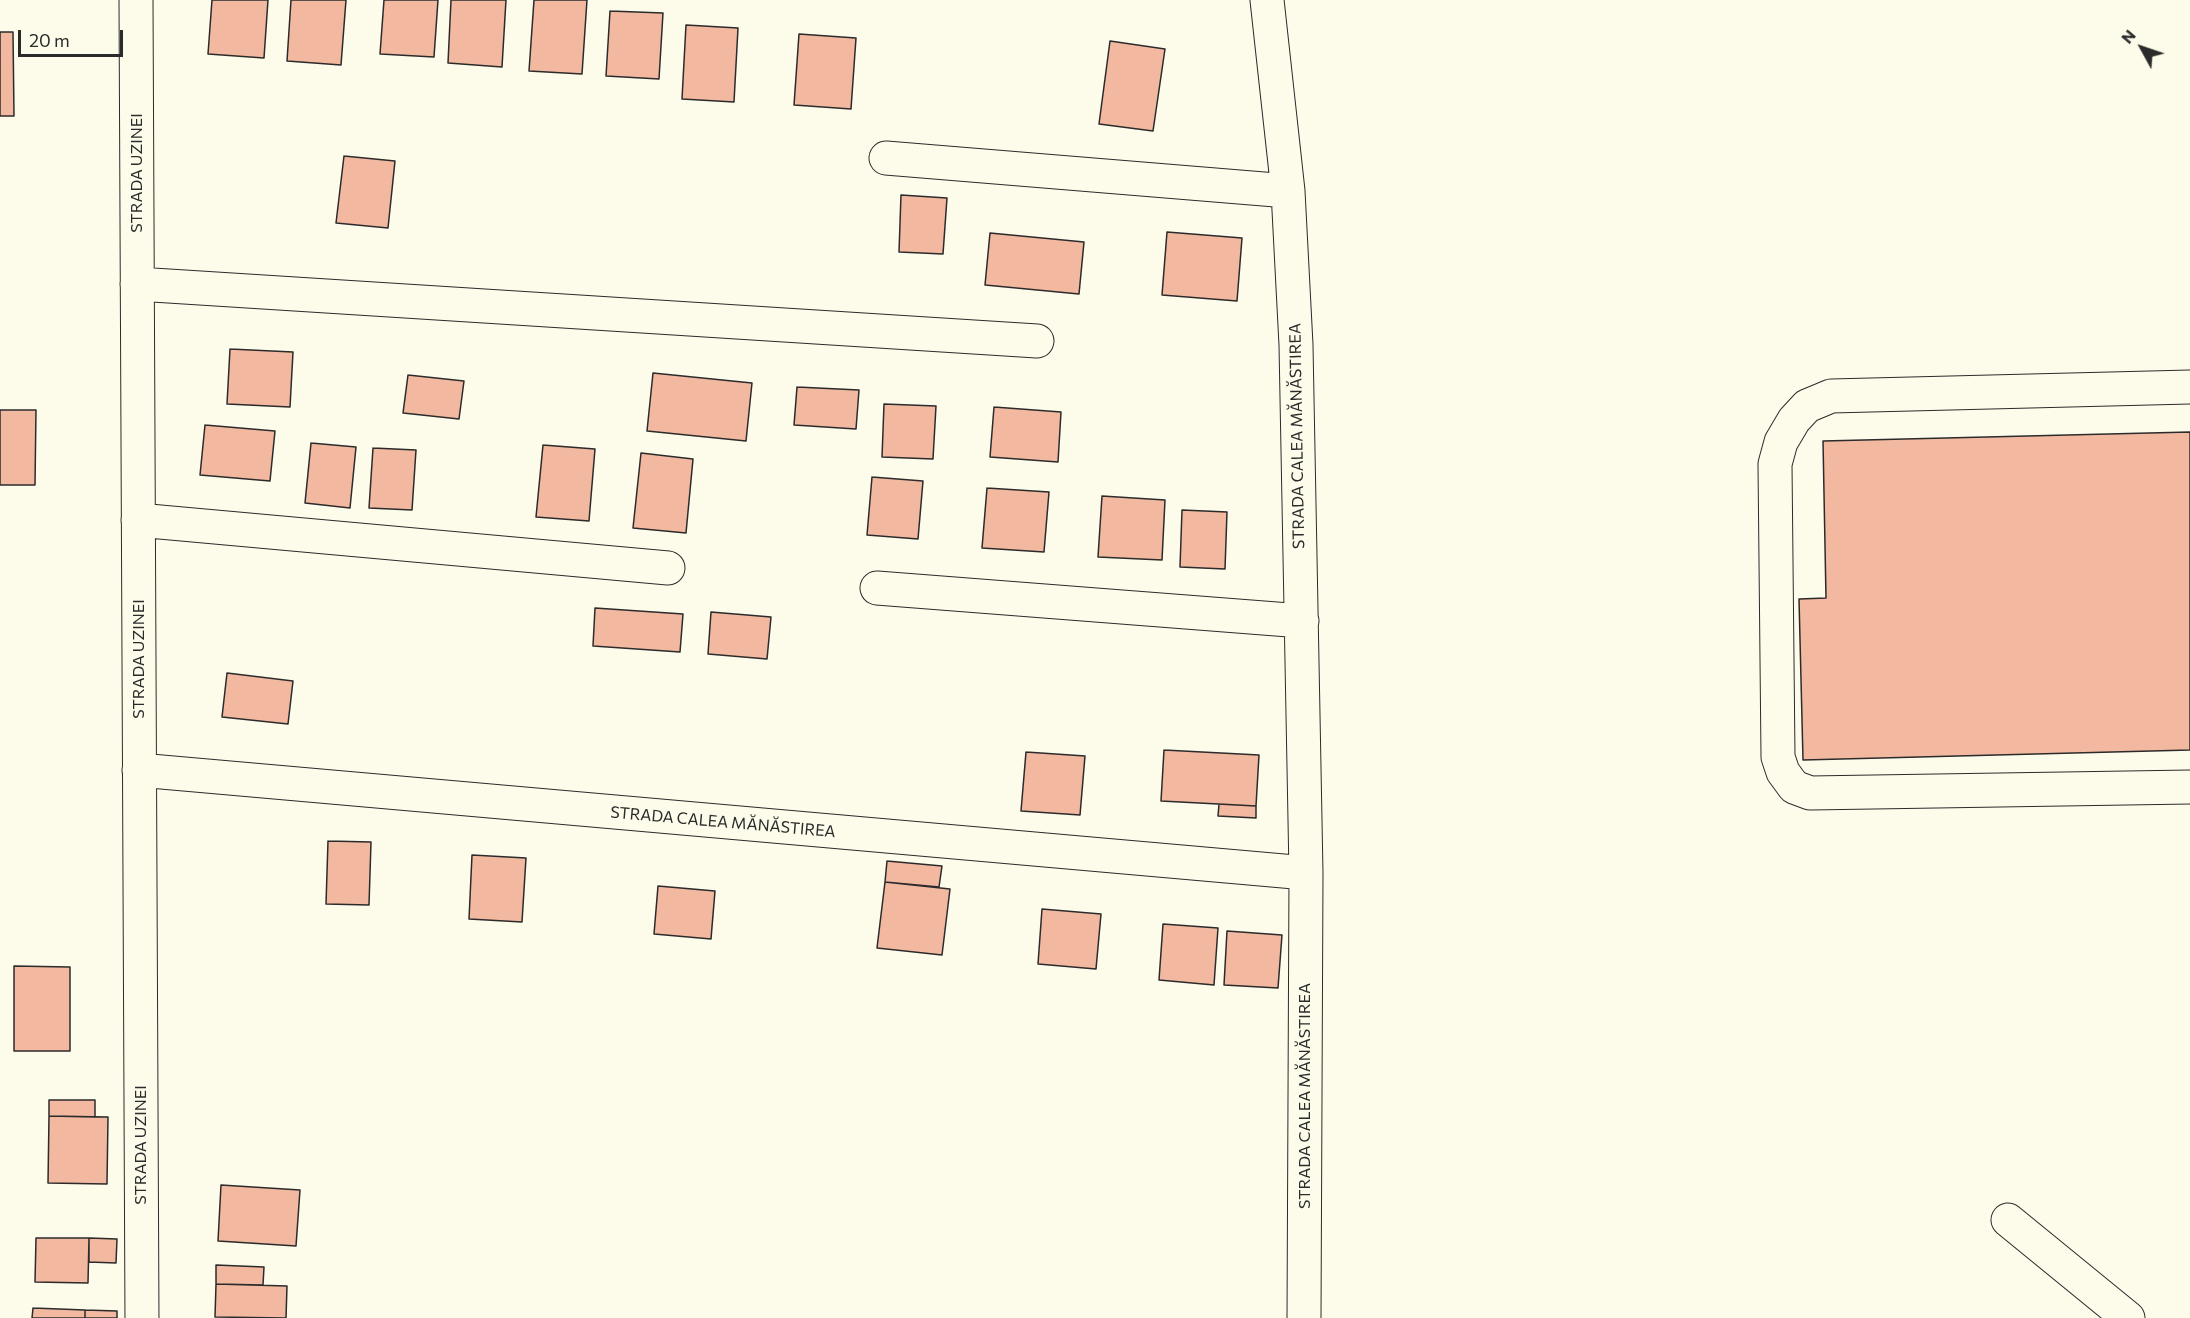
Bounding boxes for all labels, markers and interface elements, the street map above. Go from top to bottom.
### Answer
scale bar [21,18,126,56]
north arrow [2112,18,2172,78]
text: N [2117,25,2139,47]
text: 20 m [29,29,70,51]
street label: STRADA UZINEI [127,113,147,233]
street label: STRADA CALEA MĂNĂSTIREA [1285,323,1309,549]
street label: STRADA UZINEI [129,599,149,719]
street label: STRADA CALEA MĂNĂSTIREA [610,803,836,841]
street label: STRADA CALEA MĂNĂSTIREA [1295,983,1315,1209]
street label: STRADA UZINEI [131,1085,151,1205]

